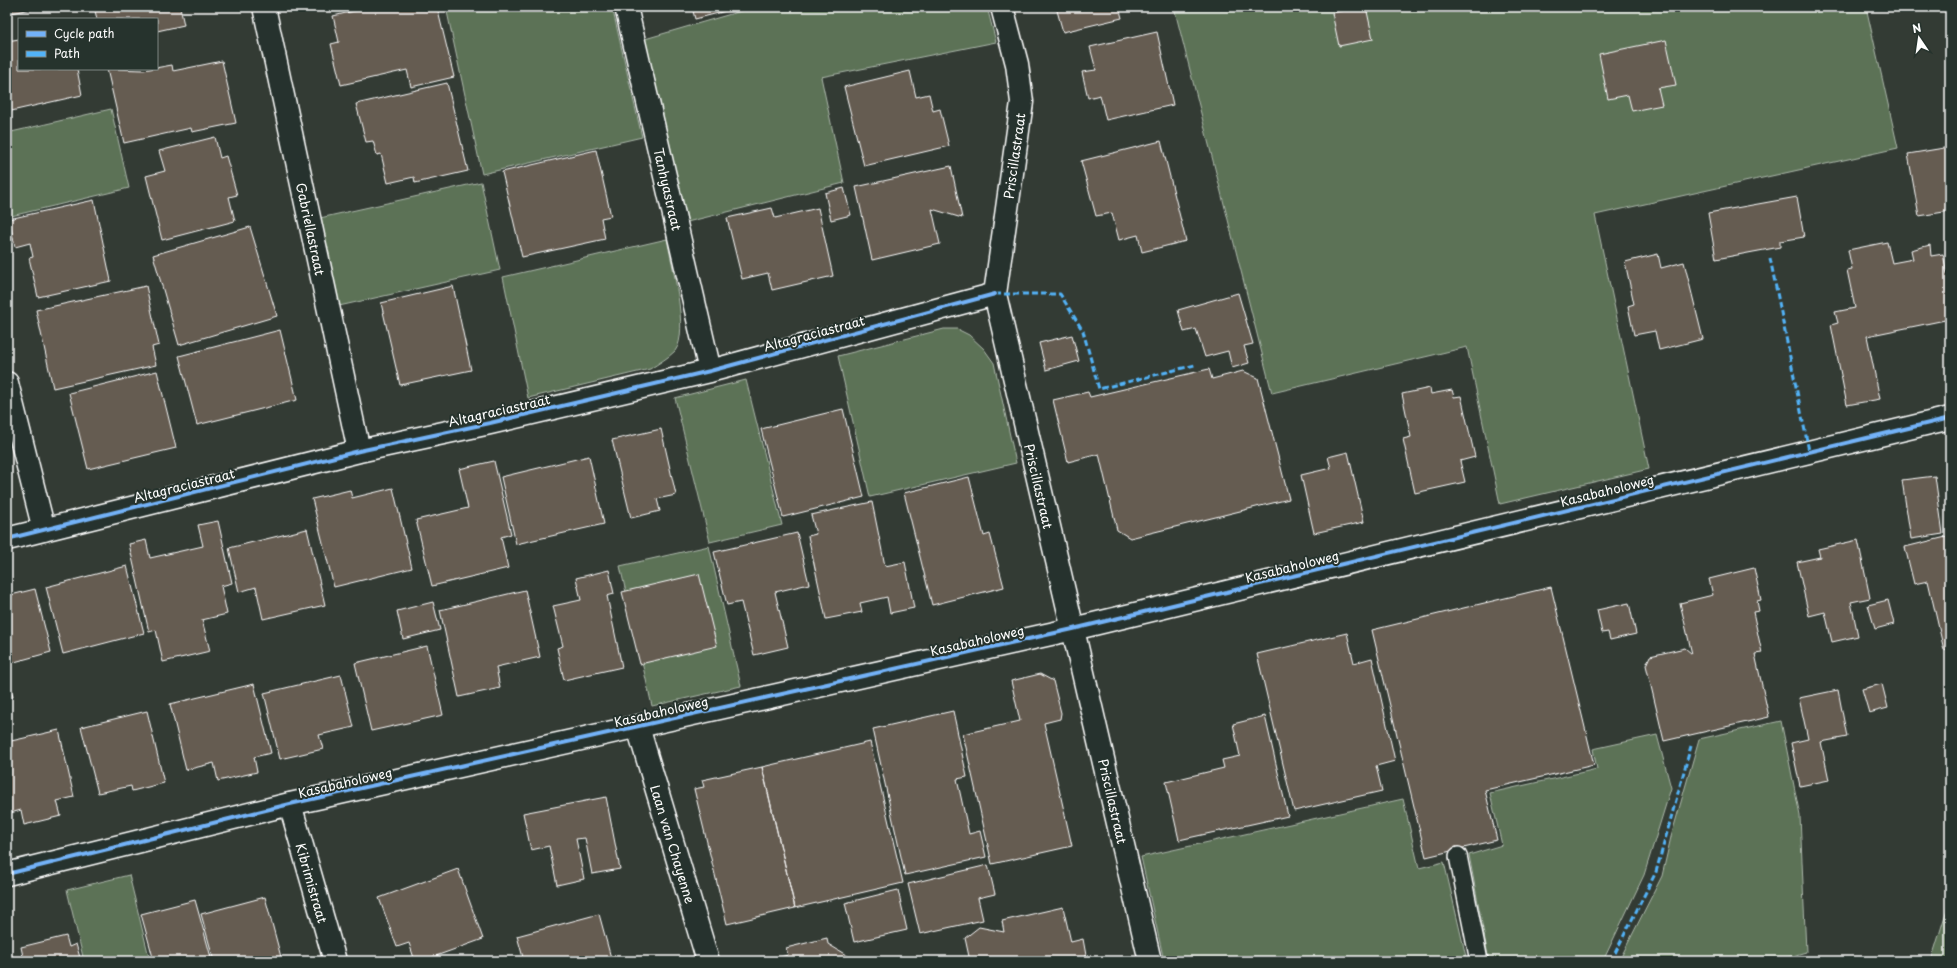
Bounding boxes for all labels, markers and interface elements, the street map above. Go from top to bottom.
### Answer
legend [18,18,158,70]
north arrow [1899,18,1939,58]
text: N [1910,18,1923,37]
text: Cycle path [54,24,115,42]
text: Path [54,44,80,62]
street label: Priscillastraat [999,112,1029,200]
street label: Tanhyastraat [649,146,687,232]
street label: Gabriellastraat [292,181,330,277]
street label: Altagraciastraat [761,310,867,356]
street label: Altagraciastraat [446,389,552,431]
street label: Priscillastraat [1020,442,1058,530]
street label: Altagraciastraat [131,463,237,507]
street label: Kasabaholoweg [1558,469,1656,511]
street label: Kasabaholoweg [1243,545,1341,587]
street label: Kasabaholoweg [928,620,1026,660]
street label: Kasabaholoweg [612,691,710,731]
street label: Priscillastraat [1094,757,1132,845]
street label: Kasabaholoweg [296,762,394,802]
street label: Laan van Chayenne [646,782,700,906]
street label: Kibrimistraat [291,841,333,925]

